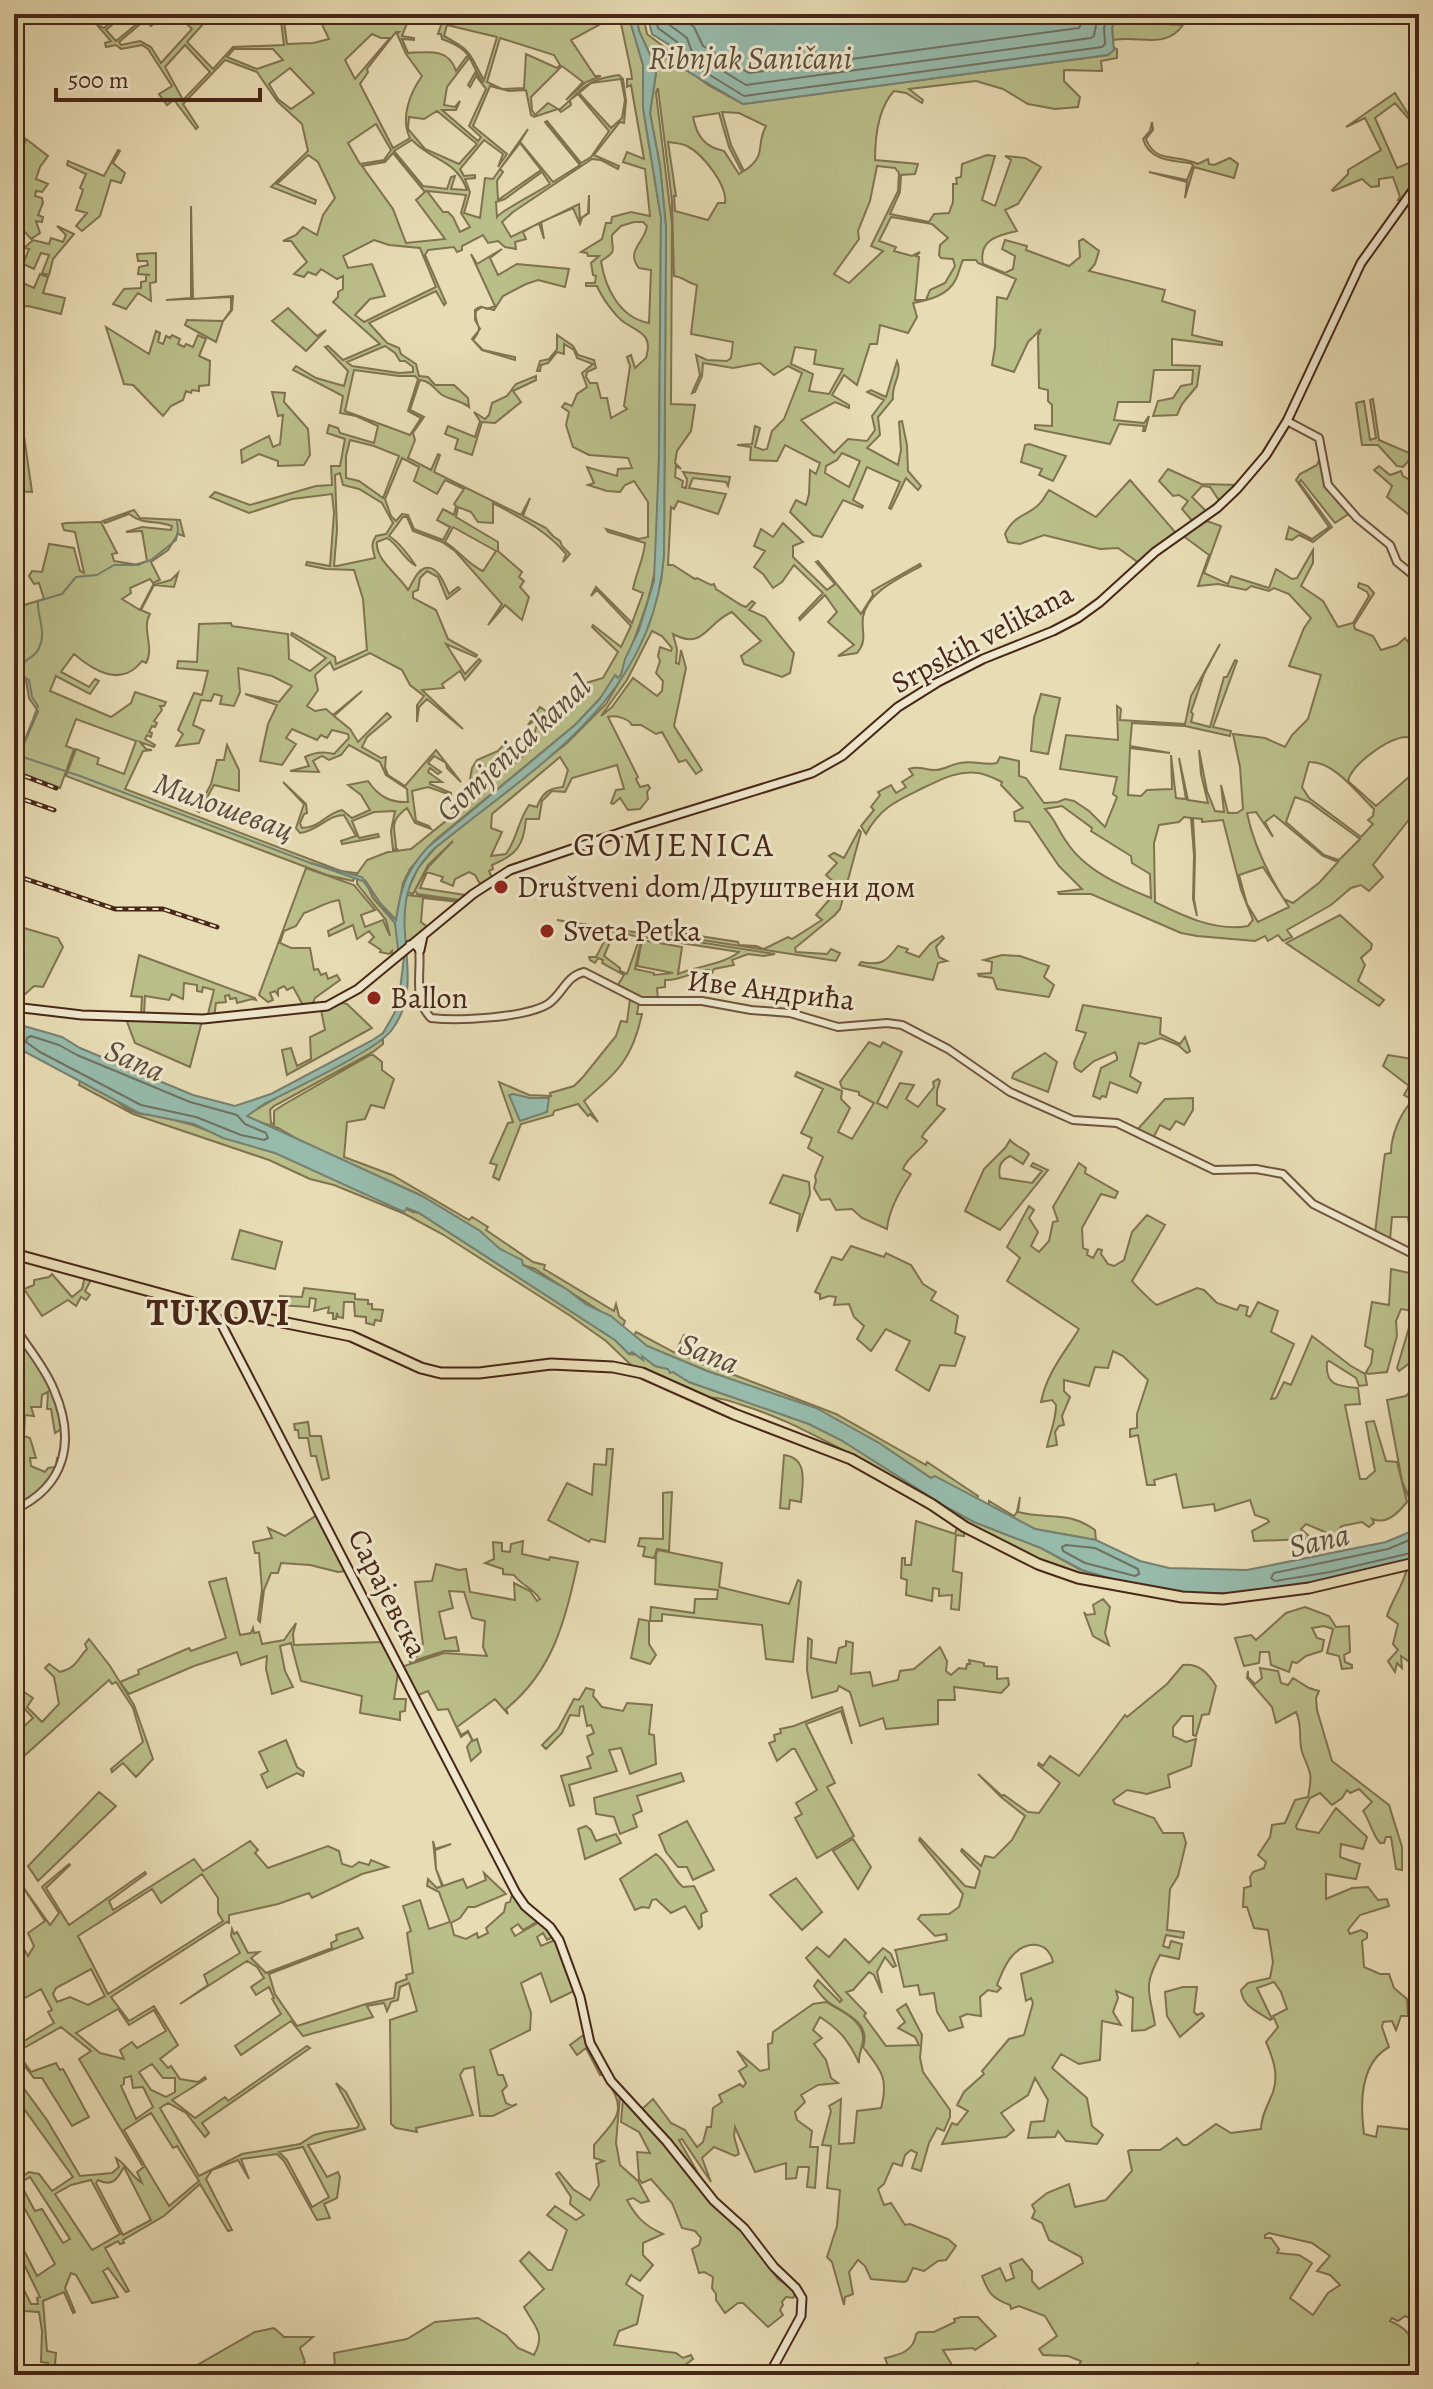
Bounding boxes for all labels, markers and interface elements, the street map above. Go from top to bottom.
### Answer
water label: Ribnjak Saničani [648,36,852,80]
scale bar [56,52,260,102]
text: 500 m [68,64,129,96]
street label: Srpskih velikana [884,573,1080,703]
water label: Gomjenica kanal [426,664,600,832]
water label: Милошевац [148,760,300,852]
district label: GOMJENICA [573,821,775,868]
place label: Društveni dom/Друштвени дом [517,867,916,907]
marker: Društveni dom/Друштвени дом [492,878,510,896]
place label: Sveta Petka [563,911,701,951]
marker: Sveta Petka [538,922,556,940]
street label: Иве Андрића [685,960,857,1020]
place label: Ballon [390,978,468,1018]
marker: Ballon [365,989,383,1007]
water label: Sana [98,1027,172,1093]
district label: TUKOVI [147,1286,291,1338]
water label: Sana [672,1321,746,1385]
water label: Sana [1284,1512,1354,1568]
street label: Сарајевска [339,1522,438,1664]

